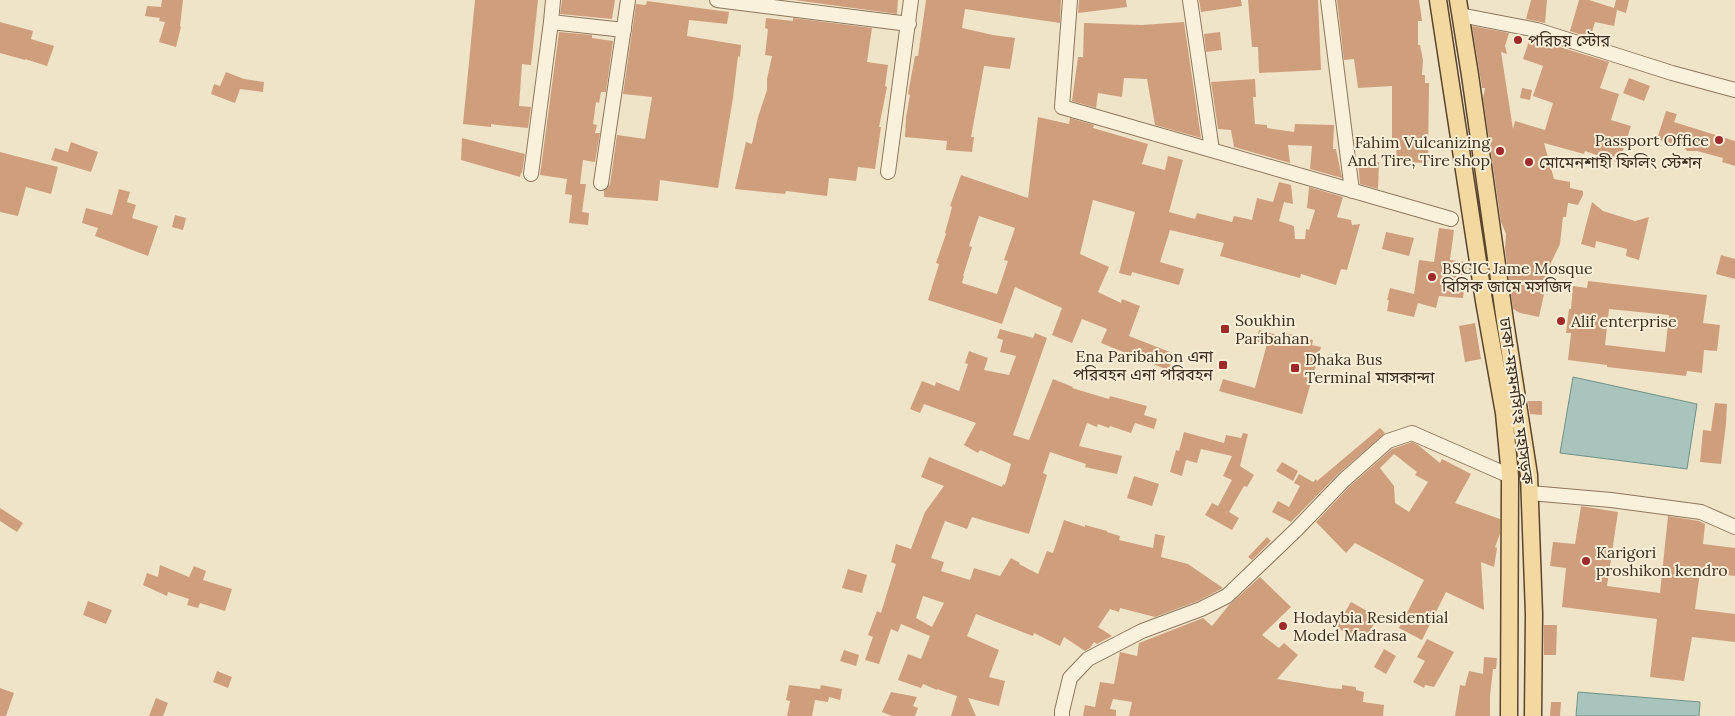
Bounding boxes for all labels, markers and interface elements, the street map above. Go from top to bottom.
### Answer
place label: পরিচয় স্টোর [1528,30,1611,50]
marker: পরিচয় স্টোর [1512,34,1524,46]
place label: Passport Office [1595,130,1709,150]
place label: Fahim Vulcanizing And Tire, Tire shop [1347,132,1491,170]
marker: Passport Office [1713,134,1725,146]
marker: Fahim Vulcanizing And Tire, Tire shop [1494,145,1506,157]
place label: মোমেনশাহী ফিলিং স্টেশন [1539,152,1702,172]
marker: মোমেনশাহী ফিলিং স্টেশন [1523,156,1535,168]
place label: BSCIC Jame Mosque বিসিক জামে মসজিদ [1441,258,1593,296]
marker: BSCIC Jame Mosque বিসিক জামে মসজিদ [1426,271,1438,283]
place label: Soukhin Paribahan [1235,310,1310,348]
place label: Alif enterprise [1570,311,1677,331]
street label: ঢাকা-ময়মনসিংহ মহাসড়ক [1495,315,1539,487]
marker: Alif enterprise [1555,315,1567,327]
marker: Soukhin Paribahan [1219,323,1231,335]
place label: Ena Paribahon এনা পরিবহন এনা পরিবহন [1073,346,1214,384]
place label: Dhaka Bus Terminal মাসকান্দা [1305,349,1435,387]
marker: Ena Paribahon এনা পরিবহন এনা পরিবহন [1217,359,1229,371]
marker: Dhaka Bus Terminal মাসকান্দা [1289,362,1301,374]
place label: Karigori proshikon kendro [1596,542,1728,580]
marker: Karigori proshikon kendro [1580,555,1592,567]
place label: Hodaybia Residential Model Madrasa [1293,607,1448,645]
marker: Hodaybia Residential Model Madrasa [1277,620,1289,632]

